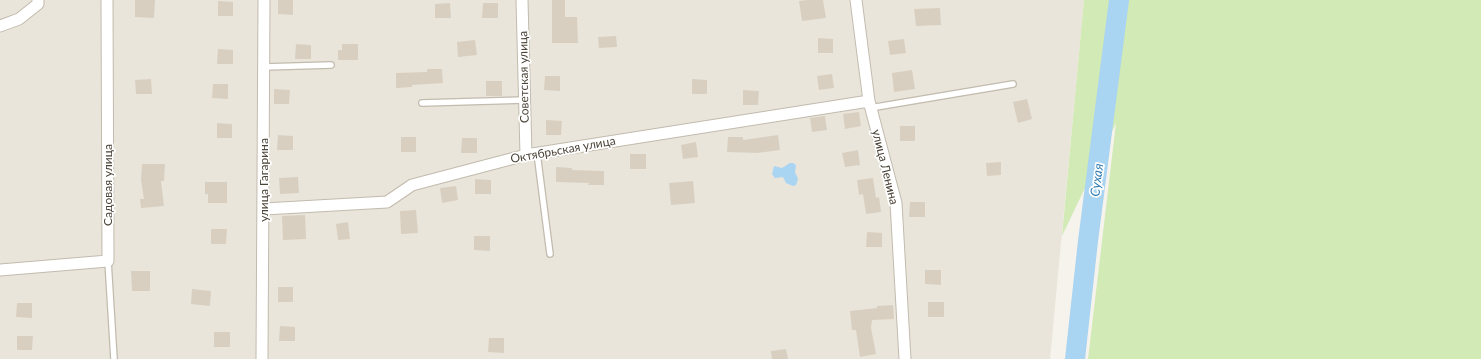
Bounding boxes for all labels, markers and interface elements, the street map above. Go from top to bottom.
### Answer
street label: Советская улица [516,31,532,123]
street label: улица Ленина [869,128,901,206]
street label: Октябрьская улица [509,134,617,166]
street label: улица Гагарина [257,138,271,222]
street label: Садовая улица [101,144,115,226]
water label: Сухая [1087,163,1107,197]

